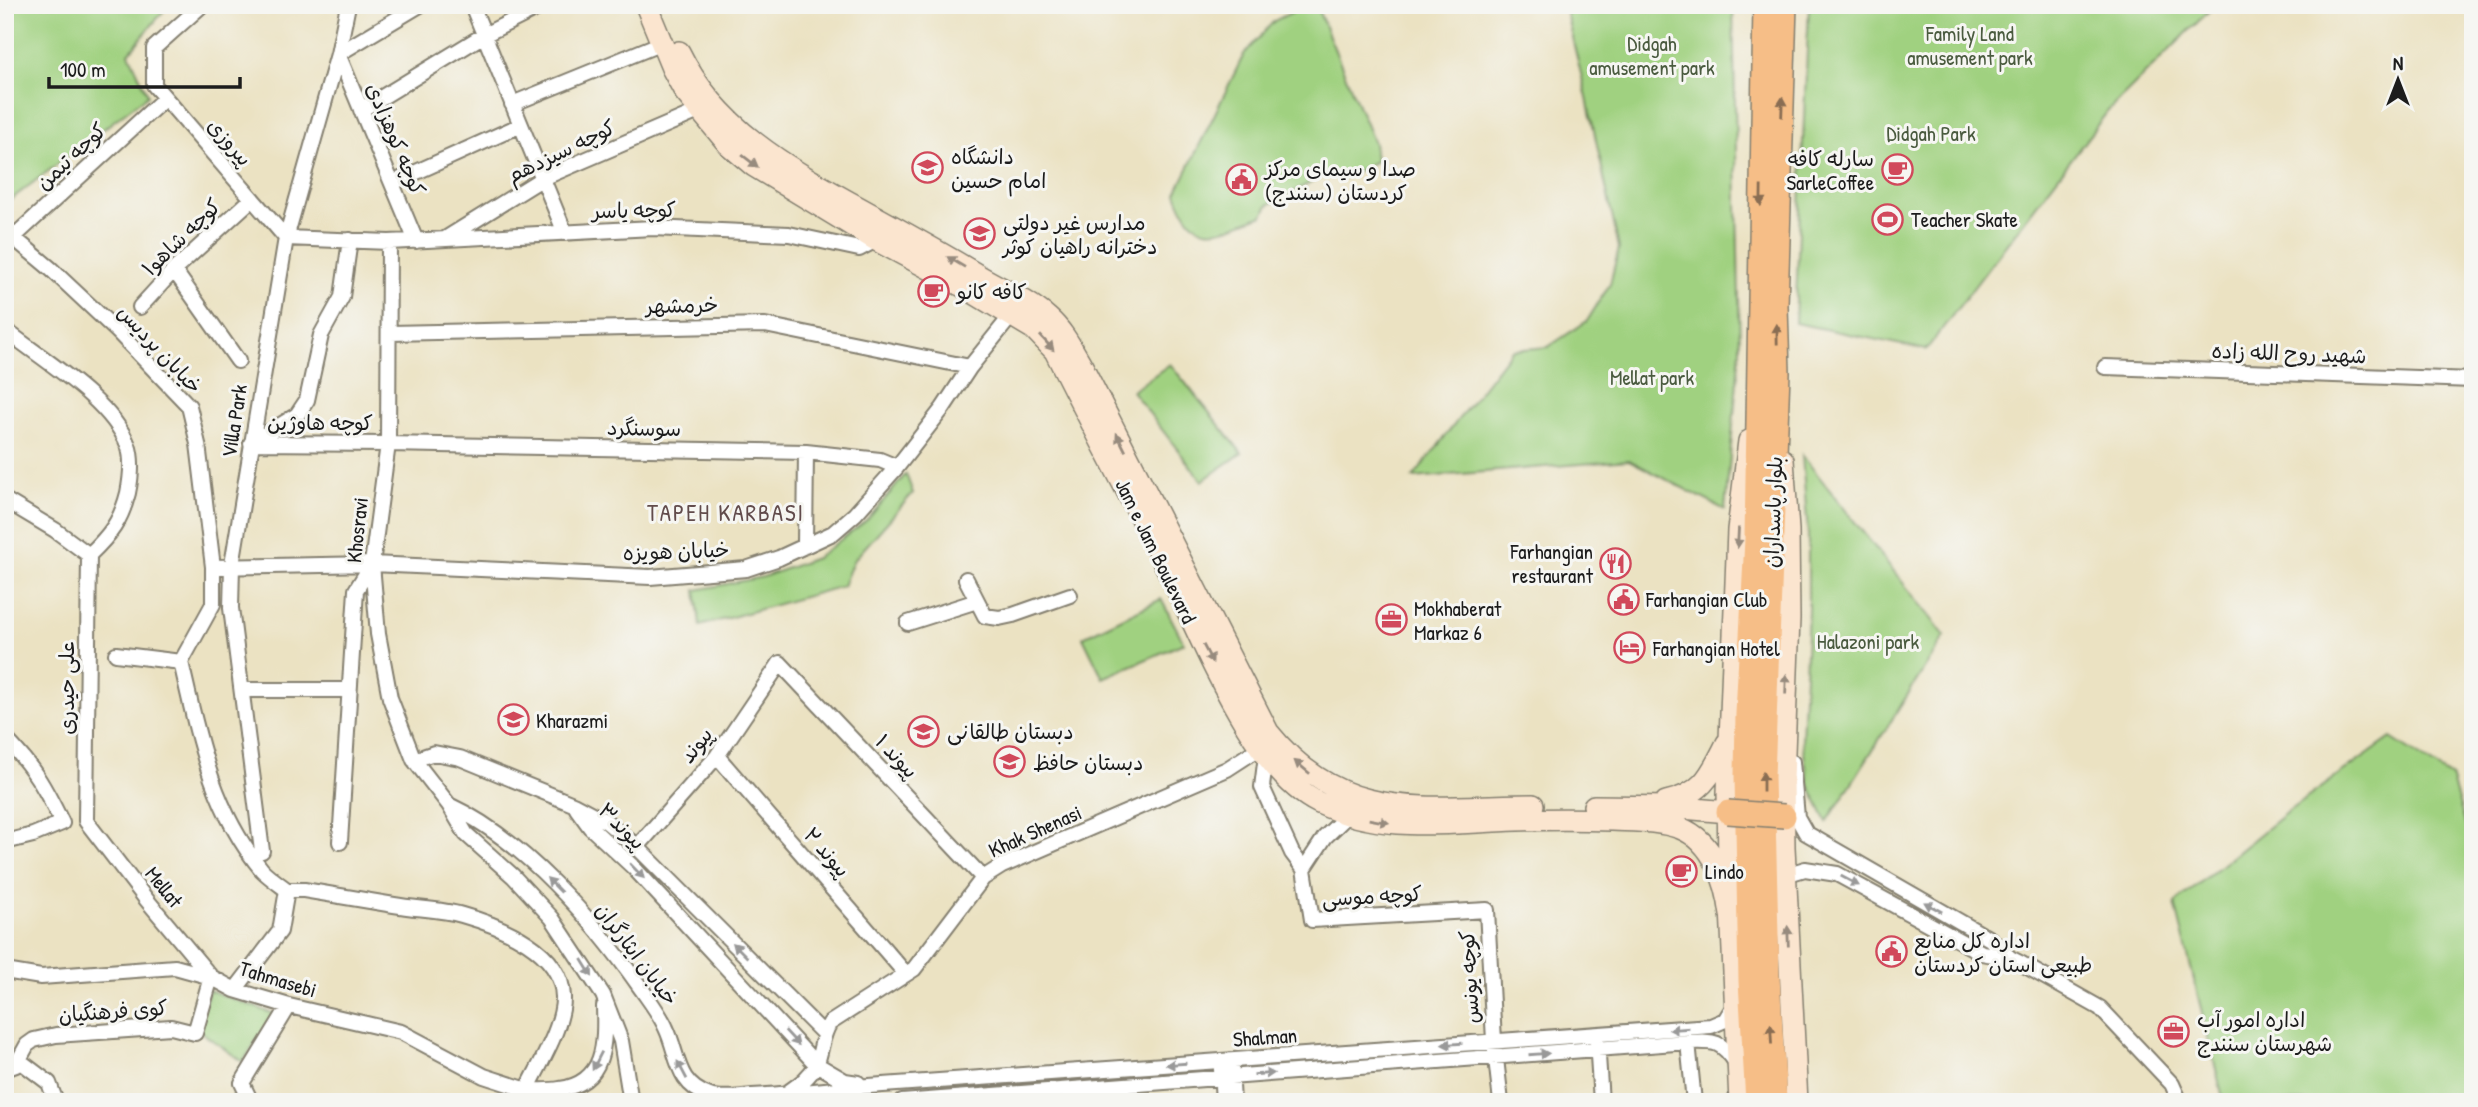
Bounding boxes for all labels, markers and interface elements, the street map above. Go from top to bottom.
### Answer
park label: Family Land amusement park [1907,19,2033,72]
park label: Didgah amusement park [1589,29,1715,82]
scale bar [49,46,240,90]
north arrow [2362,46,2432,116]
text: N [2393,50,2403,76]
text: 100 m [60,55,106,84]
street label: کوچه کوهزادی [359,78,433,200]
one-way arrow [1776,95,1787,117]
street label: پیروزی [201,112,259,172]
street label: کوچه سیزدهم [502,112,621,192]
street label: کوچه تیمن [29,116,113,196]
park label: Didgah Park [1886,119,1976,148]
place label: دانشگاه امام حسین [951,142,1046,197]
place label: سارله کافه SarleCoffee [1786,144,1874,197]
school or university icon: دانشگاه امام حسین [911,151,945,185]
cafe icon: سارله کافه SarleCoffee [1880,153,1914,187]
one-way arrow [740,154,758,169]
place label: صدا و سیمای مرکز کردستان (سنندج) [1263,154,1416,207]
public building icon: صدا و سیمای مرکز کردستان (سنندج) [1225,163,1259,197]
one-way arrow [1756,185,1767,207]
street label: کوچه شاهو۱ [135,192,227,282]
street label: کوچه یاسر [590,195,676,225]
sports icon: Teacher Skate [1871,202,1905,236]
place label: Teacher Skate [1911,205,2018,234]
place label: مدارس غیر دولتی دخترانه راهیان کوثر [1001,208,1157,261]
school or university icon: مدارس غیر دولتی دخترانه راهیان کوثر [963,217,997,251]
one-way arrow [946,255,965,268]
cafe icon: کافه کانو [917,274,951,308]
place label: کافه کانو [955,277,1027,306]
street label: خرمشهر [644,290,718,320]
street label: خیابان پردیس [111,298,209,400]
one-way arrow [1771,323,1783,345]
one-way arrow [1039,335,1055,352]
street label: شهید روح الله زاده [2211,336,2367,370]
park label: Mellat park [1610,363,1694,392]
street label: Villa Park [214,382,254,460]
street label: کوچه هاوژین [267,408,373,437]
street label: سوسنگرد [607,413,681,443]
one-way arrow [1115,432,1126,452]
street label: بلوار پاسداران [1757,456,1789,568]
street label: Jam e Jam Boulevard [1108,474,1204,628]
street label: Khosravi [339,496,375,564]
district label: TAPEH KARBASI [647,497,805,528]
one-way arrow [1732,527,1743,549]
street label: خیابان هویزه [622,535,730,567]
place label: Farhangian restaurant [1509,537,1594,590]
restaurant icon: Farhangian restaurant [1599,546,1633,580]
public building icon: Farhangian Club [1606,582,1640,616]
place label: Farhangian Club [1645,585,1768,614]
place label: Mokhaberat Markaz 6 [1414,594,1502,647]
office icon: Mokhaberat Markaz 6 [1374,603,1408,637]
park label: Halazoni park [1817,627,1919,656]
hotel icon: Farhangian Hotel [1613,631,1647,665]
place label: Farhangian Hotel [1652,634,1780,663]
street label: علی حیدری [52,641,81,735]
one-way arrow [1202,644,1214,664]
one-way arrow [1781,673,1792,695]
school or university icon: Kharazmi [496,703,530,737]
place label: Kharazmi [536,706,608,735]
school or university icon: دبستان طالقانی [907,714,941,748]
place label: دبستان طالقانی [947,717,1074,746]
street label: پیوند [673,721,719,769]
street label: پیوند ۱ [869,727,925,785]
school or university icon: دبستان حافظ [993,745,1027,779]
place label: دبستان حافظ [1033,748,1143,777]
one-way arrow [1293,760,1310,775]
one-way arrow [1757,771,1769,793]
street label: پیوند۳ [592,796,652,856]
street label: Khak Shenasi [984,798,1086,864]
one-way arrow [1368,815,1390,826]
street label: پیوند ۲ [797,821,857,883]
cafe icon: Lindo [1665,854,1699,888]
place label: Lindo [1705,857,1744,886]
street label: Mellat [138,860,190,914]
one-way arrow [628,863,645,880]
one-way arrow [1840,875,1860,887]
one-way arrow [545,876,562,893]
street label: کوچه موسی [1321,879,1423,913]
street label: خیابان ایثارگران [589,897,685,1011]
one-way arrow [1923,901,1943,913]
one-way arrow [1782,925,1793,947]
place label: اداره کل منابع طبیعی استان کردستان [1914,926,2092,979]
street label: کوچه یونس [1452,930,1486,1024]
public building icon: اداره کل منابع طبیعی استان کردستان [1874,935,1908,969]
one-way arrow [732,942,749,959]
street label: Tahmasebi [236,954,320,1004]
one-way arrow [580,959,593,978]
street label: کوی فرهنگیان [57,993,169,1029]
place label: اداره امور آب شهرستان سنندج [2197,1005,2332,1058]
office icon: اداره امور آب شهرستان سنندج [2157,1014,2191,1048]
street label: Shalman [1232,1020,1298,1054]
one-way arrow [1765,1022,1776,1044]
one-way arrow [1667,1023,1689,1034]
one-way arrow [783,1029,799,1046]
one-way arrow [1440,1039,1462,1050]
one-way arrow [1529,1048,1551,1059]
one-way arrow [592,1051,603,1071]
one-way arrow [1165,1059,1187,1070]
one-way arrow [676,1060,687,1080]
one-way arrow [1253,1068,1275,1079]

